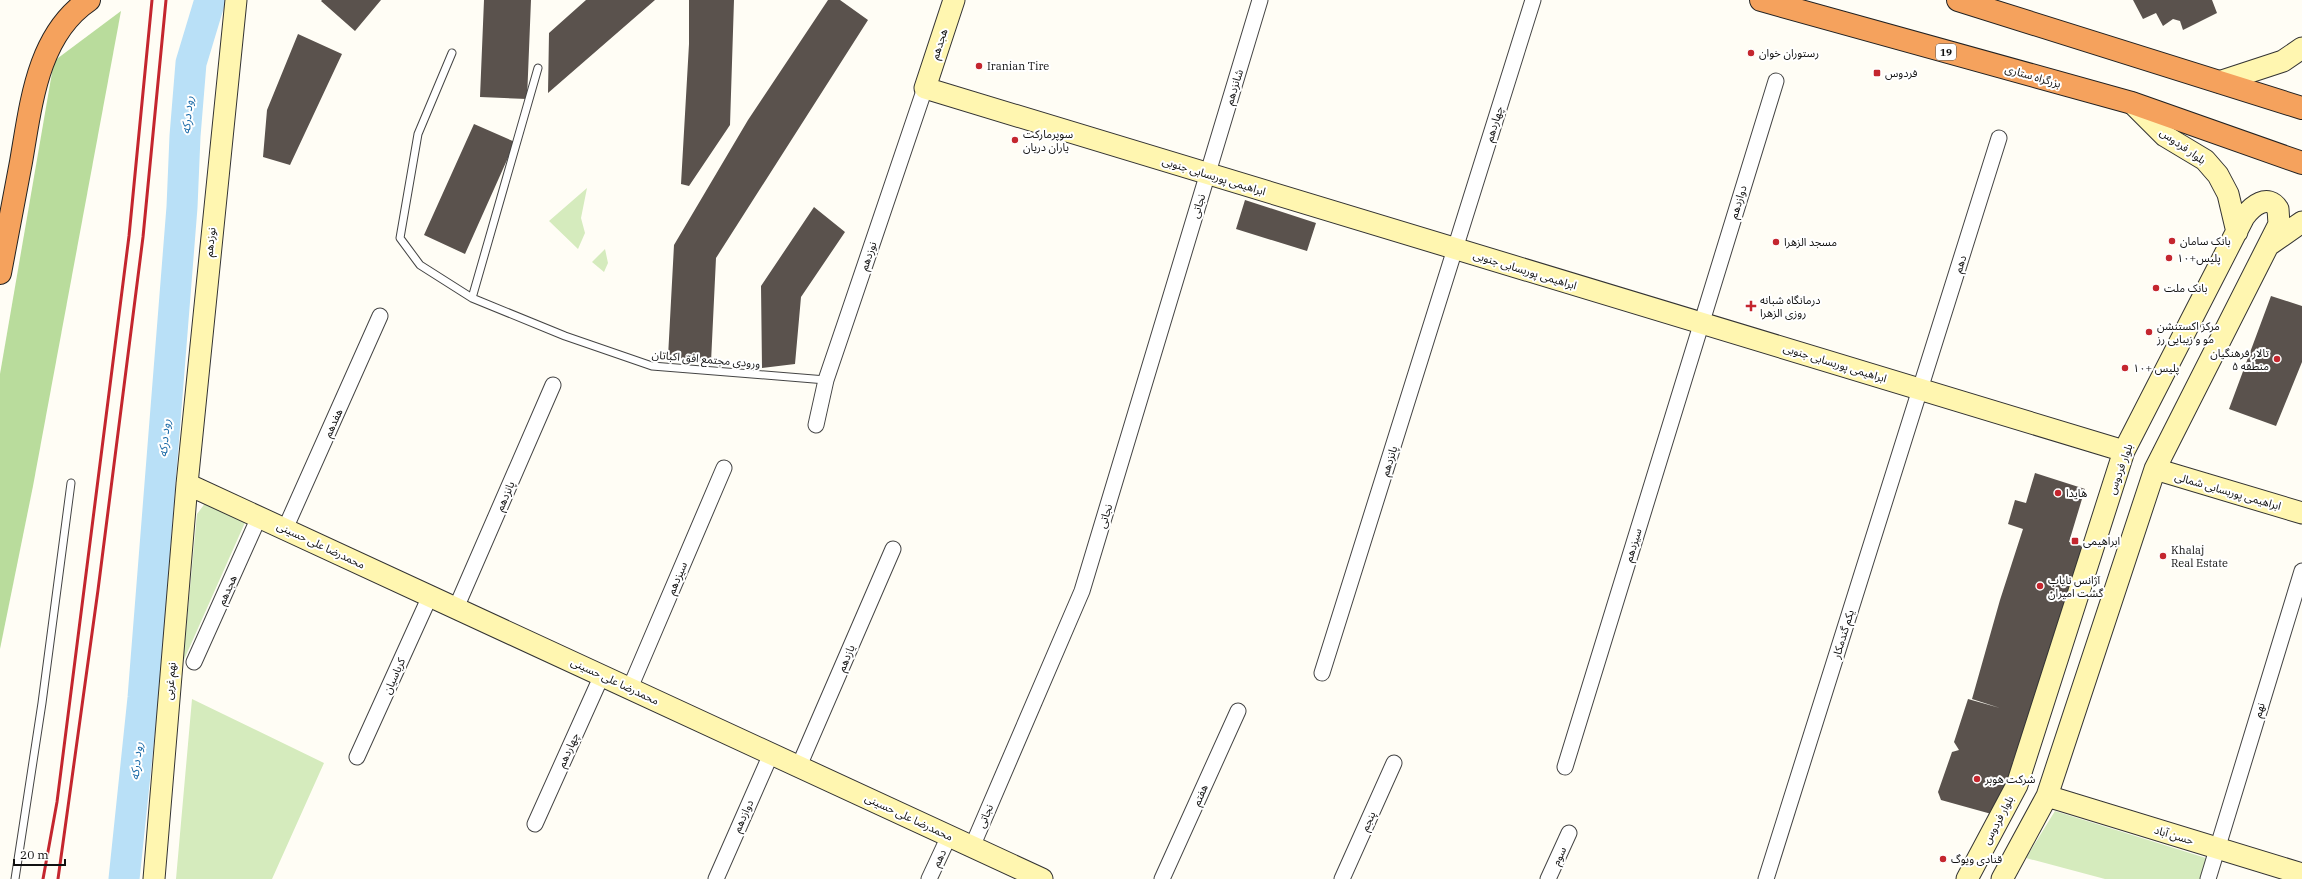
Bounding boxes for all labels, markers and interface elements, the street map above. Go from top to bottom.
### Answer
street label: هجدهم [927,27,952,62]
road number: 19 [1936,44,1956,60]
place label: رستوران خوان [1759,46,1819,60]
marker: رستوران خوان [1746,48,1756,58]
place label: Iranian Tire [987,59,1049,73]
marker: Iranian Tire [974,61,984,71]
street label: بزرگراه ستاری [2003,61,2063,91]
place label: فردوس [1885,66,1917,80]
street label: شانزدهم [1222,67,1248,107]
marker: فردوس [1872,68,1882,78]
water label: رود درکه [178,95,196,135]
street label: چهاردهم [1482,104,1508,144]
street label: بلوار فردوس [2157,125,2209,167]
place label: سوپرمارکت یاران دریان [1023,127,1074,154]
marker: سوپرمارکت یاران دریان [1010,135,1020,145]
street label: ابراهیمی پوربسابی جنوبی [1160,154,1267,199]
street label: دوازدهم [1726,184,1752,221]
street label: نجاتی [1188,192,1208,220]
street label: نوزدهم [201,227,221,258]
place label: بانک سامان [2180,234,2231,248]
place label: مسجد الزهرا [1784,235,1837,249]
marker: بانک سامان [2167,236,2177,246]
marker: مسجد الزهرا [1771,237,1781,247]
street label: نوزدهم [857,240,881,273]
street label: ابراهیمی پوربسابی جنوبی [1471,248,1578,293]
place label: پلیس+١٠ [2177,251,2221,266]
street label: دهم [1951,253,1971,275]
marker: پلیس+١٠ [2164,253,2174,263]
place label: بانک ملت [2164,281,2208,295]
marker: بانک ملت [2151,283,2161,293]
place label: درمانگاه شبانه روزی الزهرا [1760,293,1820,320]
marker: درمانگاه شبانه روزی الزهرا [1745,300,1757,312]
place label: مرکز اکستنشن مو و زیبایی رز [2156,319,2220,346]
marker: مرکز اکستنشن مو و زیبایی رز [2144,327,2154,337]
street label: ابراهیمی پوربسابی جنوبی [1781,341,1888,386]
place label: تالار فرهنگیان منطقه ۵ [2210,346,2269,373]
street label: ورودی مجتمع افق اکباتان [651,347,761,372]
marker: تالار فرهنگیان منطقه ۵ [2272,354,2282,364]
place label: پلیس +۱۰ [2133,361,2179,376]
marker: پلیس +۱۰ [2120,363,2130,373]
street label: هفدهم [320,406,347,440]
water label: رود درکه [155,418,173,458]
street label: بلوار فردوس [2104,442,2136,496]
street label: پانزدهم [1378,444,1402,479]
street label: ابراهیمی پوربسابی شمالی [2173,469,2283,514]
street label: پانزدهم [492,479,519,514]
place label: هایدا [2066,486,2087,500]
marker: هایدا [2053,488,2063,498]
street label: نجاتی [1095,502,1115,530]
street label: محمدرضا علی حسینی [275,518,368,572]
street label: سیزدهم [1621,526,1647,564]
place label: ابراهیمی [2083,534,2120,548]
marker: ابراهیمی [2070,536,2080,546]
place label: Khalaj Real Estate [2171,543,2228,570]
marker: Khalaj Real Estate [2158,551,2168,561]
street label: سیزدهم [664,559,692,597]
street label: هجدهم [214,573,242,608]
place label: آژانس نایاب گشت امیران [2048,573,2104,600]
marker: آژانس نایاب گشت امیران [2035,581,2045,591]
street label: یکم گندمکار [1829,608,1859,662]
street label: یازدهم [834,642,860,674]
street label: محمدرضا علی حسینی [569,654,662,708]
street label: کرباسیان [380,655,408,696]
street label: نهم غربی [161,661,181,701]
street label: نهم [2250,701,2270,720]
street label: چهاردهم [554,730,584,770]
water label: رود درکه [127,741,146,781]
place label: شرکت هوبر [1984,772,2036,786]
marker: شرکت هوبر [1972,774,1982,784]
street label: هفتم [1189,782,1213,809]
street label: محمدرضا علی حسینی [863,790,956,844]
street label: بلوار فردوس [1979,793,2017,847]
street label: دوازدهم [730,798,758,835]
street label: نجاتی [974,802,996,830]
street label: پنجم [1357,809,1380,834]
street label: حسن آباد [2153,822,2196,848]
scale bar [14,841,65,867]
street label: سوم [1549,844,1570,868]
text: 20 m [20,847,49,862]
street label: دهم [929,847,951,870]
place label: قنادی ویوگ [1951,852,2002,866]
marker: قنادی ویوگ [1938,854,1948,864]

